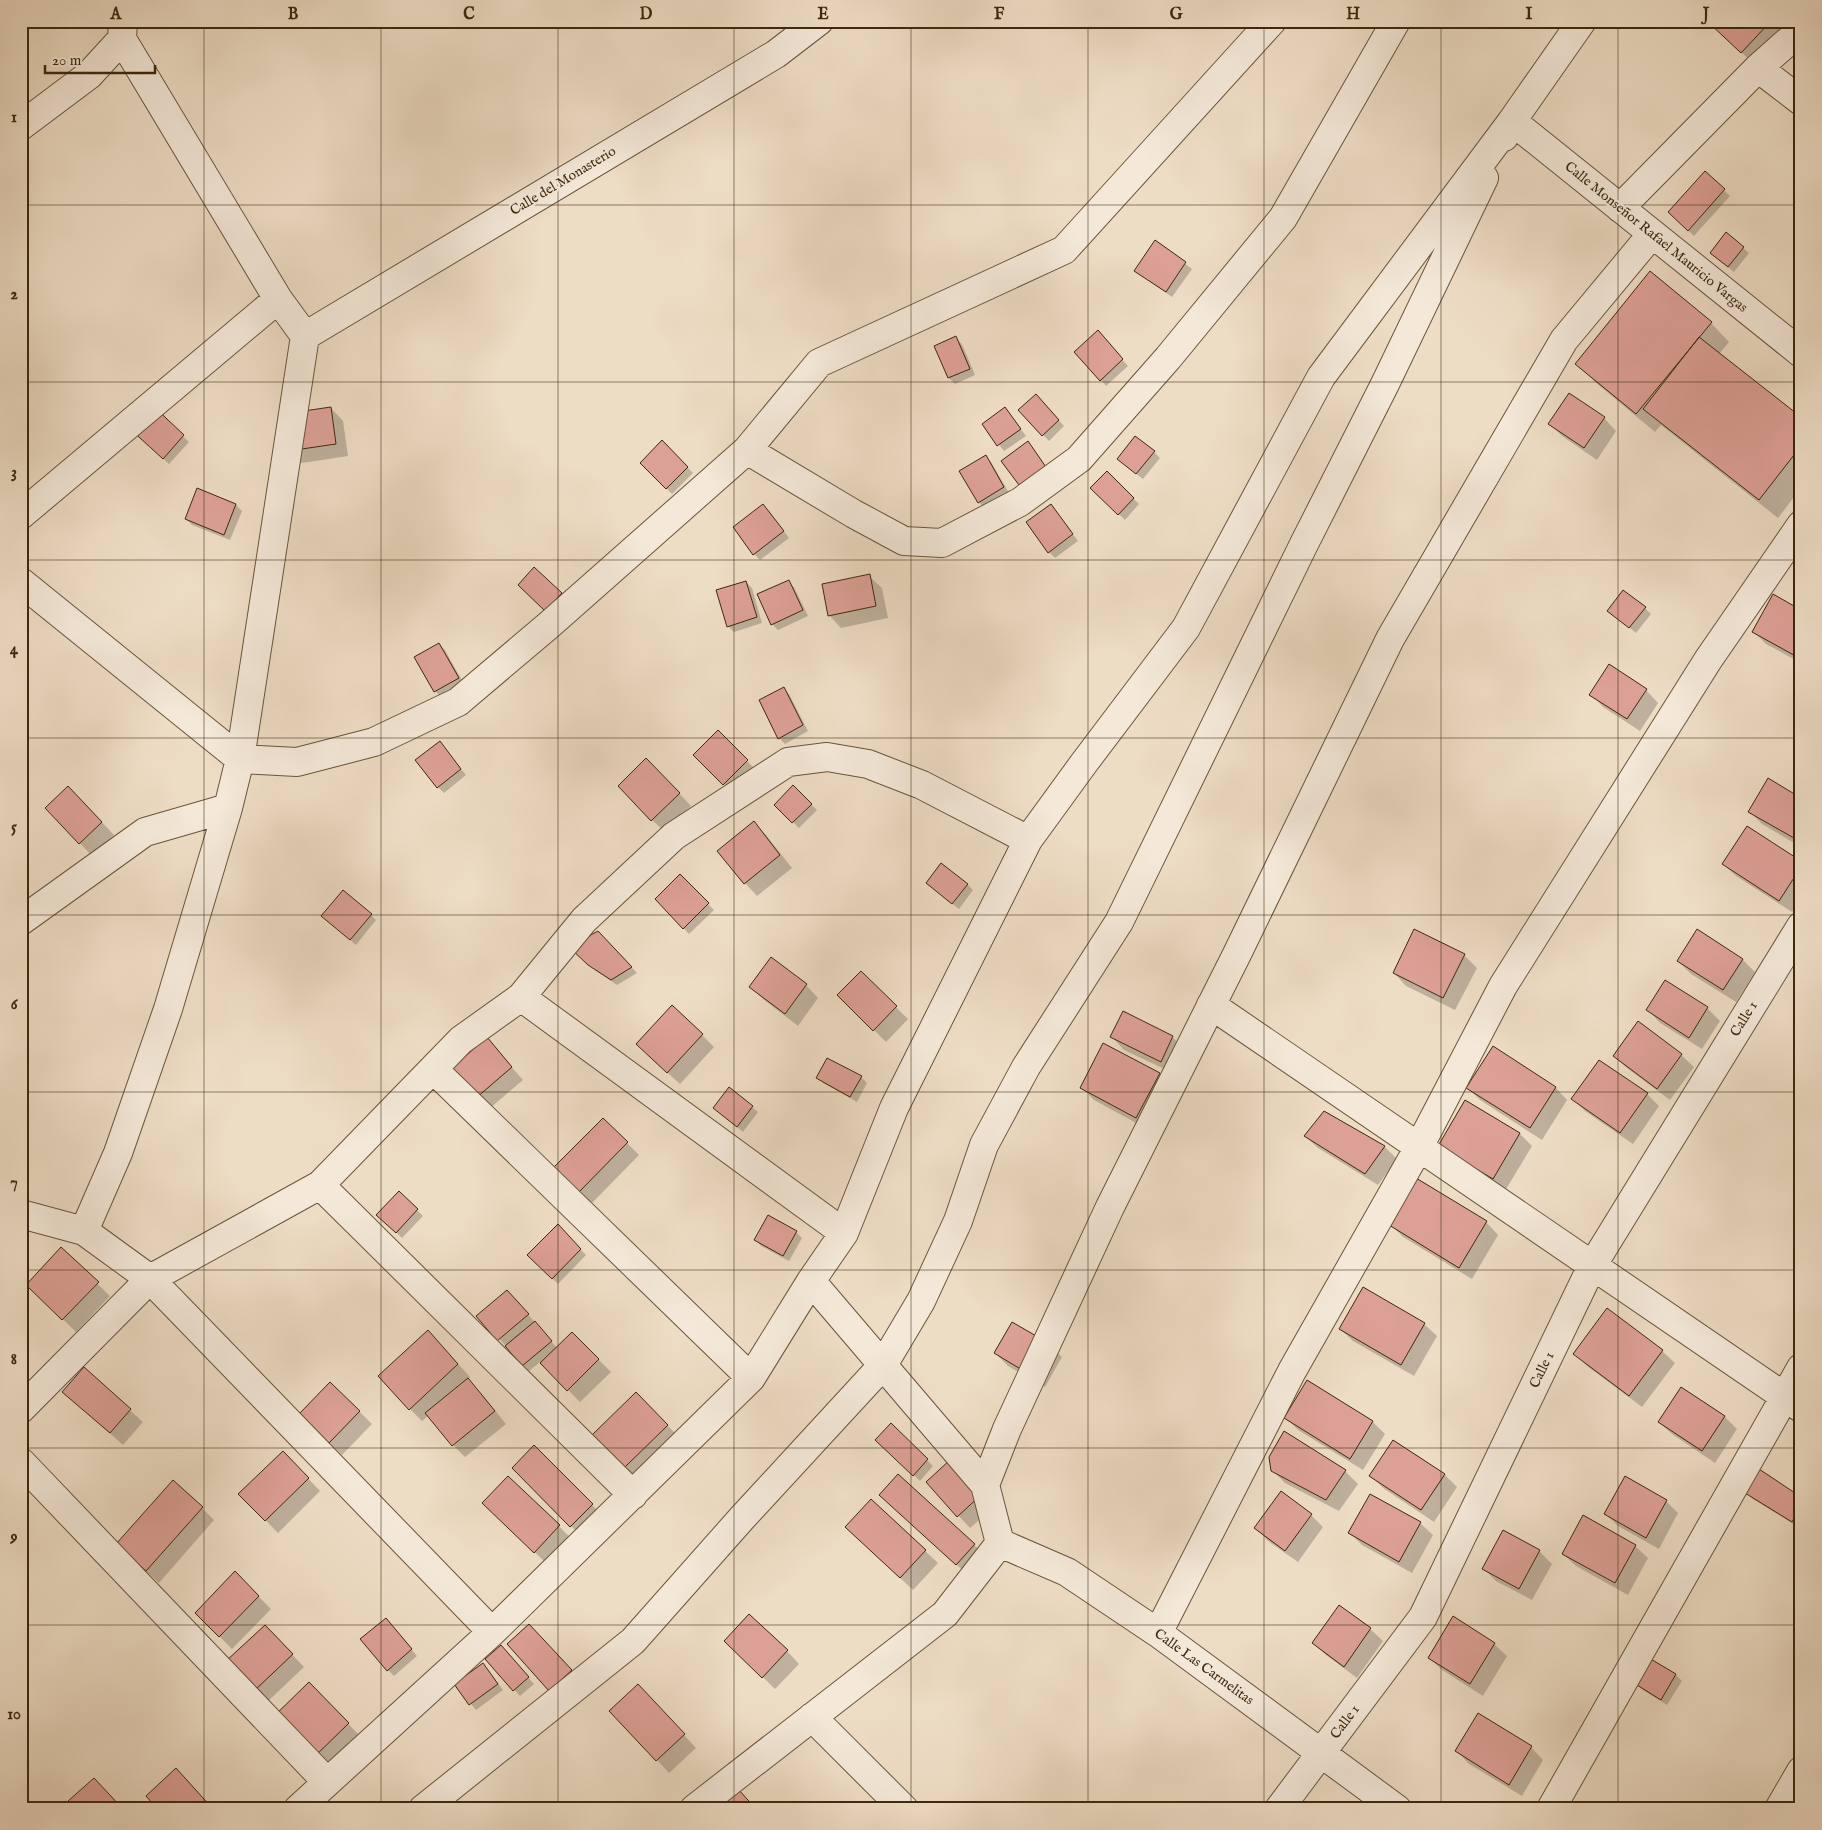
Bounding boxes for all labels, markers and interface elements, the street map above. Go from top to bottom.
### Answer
text: A [110,5,123,25]
text: B [288,5,299,25]
text: C [463,5,475,25]
text: D [640,5,653,25]
text: E [817,5,829,25]
text: F [994,5,1005,25]
text: G [1170,5,1183,25]
text: H [1346,5,1360,25]
text: I [1526,5,1533,25]
text: J [1701,5,1710,25]
scale bar [45,42,155,74]
text: 20 m [52,51,82,70]
text: 1 [11,108,17,128]
street label: Calle del Monasterio [507,142,620,220]
street label: Calle Monseñor Rafael Mauricio Vargas [1561,158,1751,317]
text: 2 [10,285,18,305]
text: 3 [11,463,17,483]
text: 4 [10,640,19,660]
text: 5 [11,818,17,838]
text: 6 [11,995,19,1015]
street label: Calle 1 [1726,998,1762,1040]
text: 7 [10,1173,18,1193]
street label: Calle 1 [1526,1349,1558,1391]
text: 8 [11,1350,17,1370]
text: 9 [10,1528,18,1548]
street label: Calle Las Carmelitas [1151,1625,1257,1709]
street label: Calle 1 [1326,1701,1364,1743]
text: 10 [7,1705,21,1725]

